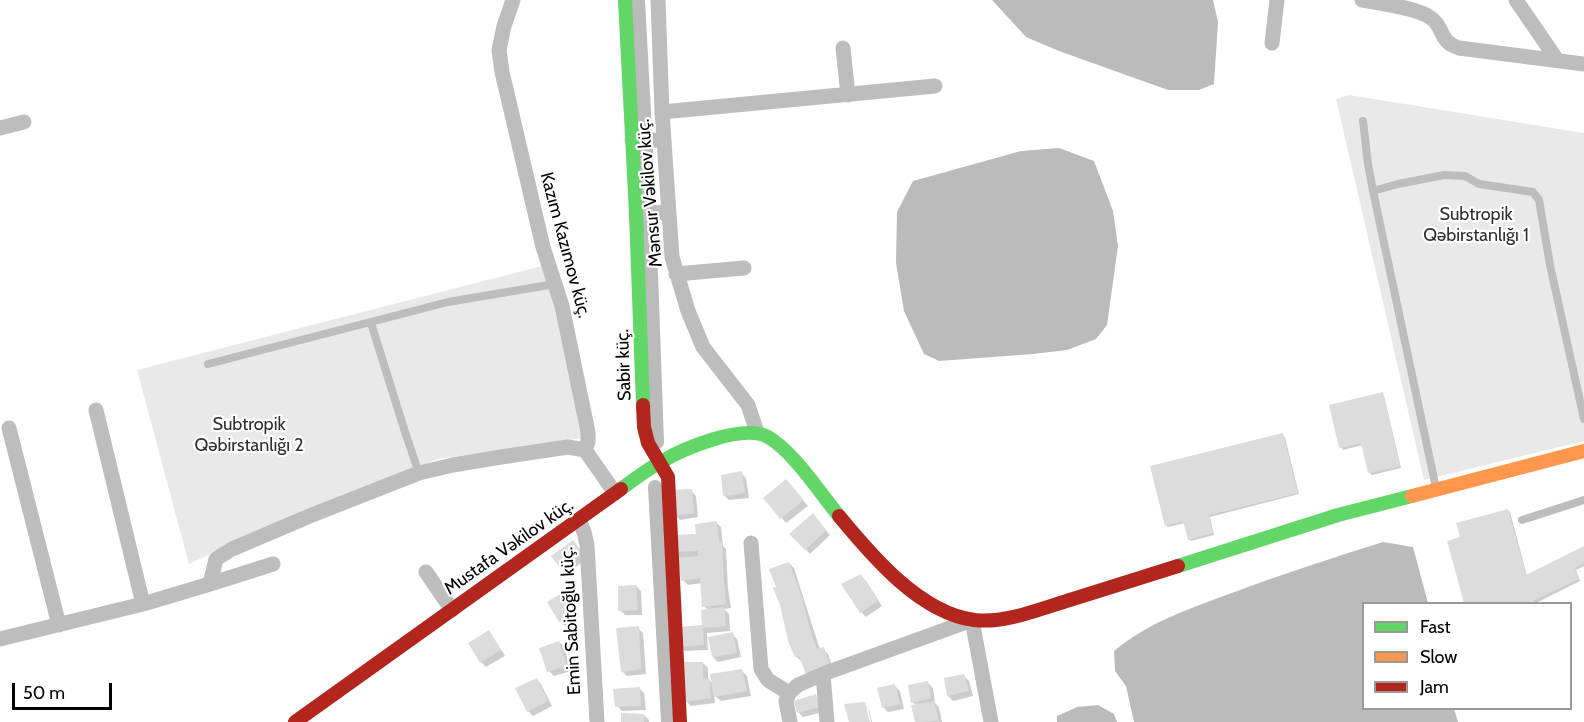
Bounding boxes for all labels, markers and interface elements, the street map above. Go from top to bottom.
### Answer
street label: Mənsur Vəkilov küç. [633,118,667,268]
street label: Kazım Kazımov küç. [535,170,595,320]
park label: Subtropik Qəbirstanlığı 1 [1423,204,1529,246]
street label: Sabir küç. [612,329,636,401]
park label: Subtropik Qəbirstanlığı 2 [194,414,304,456]
street label: Mustafa Vəkilov küç. [440,494,578,600]
street label: Emin Sabitoğlu küç. [556,546,586,696]
legend [1362,602,1572,710]
text: Fast [1420,616,1451,638]
text: Slow [1420,646,1457,668]
scale bar [15,671,116,709]
text: Jam [1420,676,1449,698]
text: 50 m [23,682,65,704]

